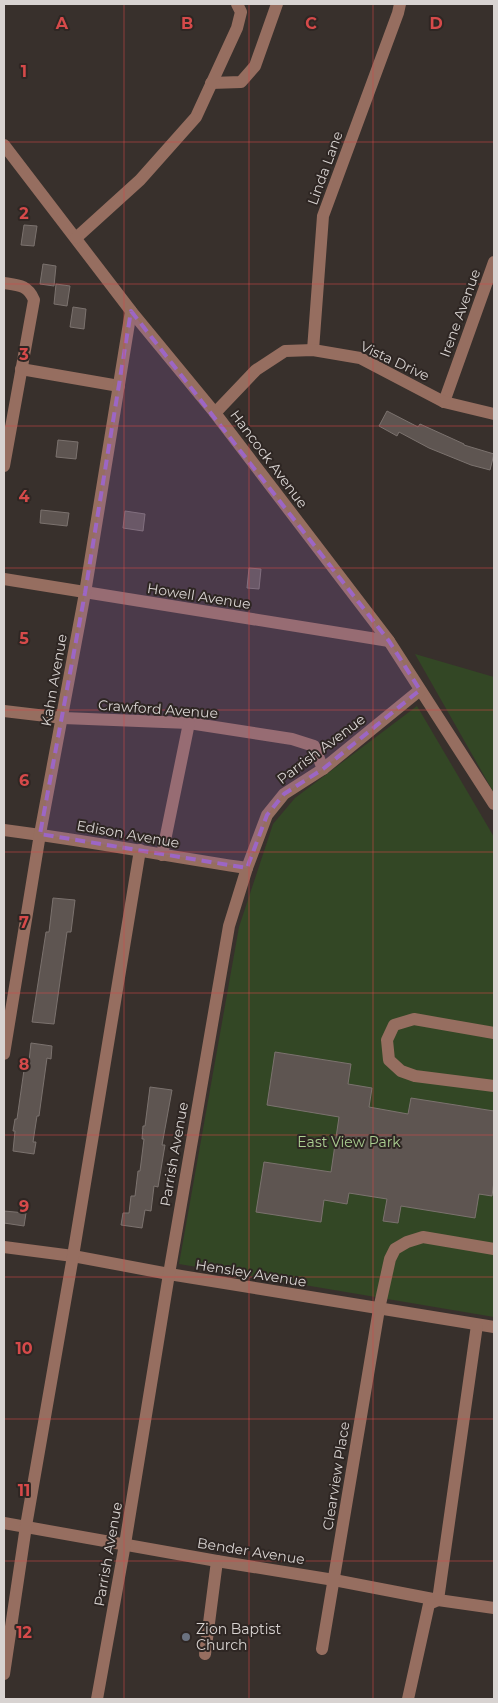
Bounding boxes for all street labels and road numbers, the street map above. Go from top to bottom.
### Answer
street label: Linda Lane [303,129,347,207]
street label: Irene Avenue [436,266,484,360]
street label: Vista Drive [358,337,432,385]
street label: Hancock Avenue [226,406,312,512]
street label: Howell Avenue [146,579,252,613]
street label: Kahn Avenue [37,632,71,728]
street label: Crawford Avenue [97,696,219,722]
street label: Parrish Avenue [273,710,369,788]
street label: Edison Avenue [75,816,181,852]
street label: Parrish Avenue [156,1100,192,1208]
street label: Hensley Avenue [194,1255,308,1291]
street label: Clearview Place [319,1420,353,1532]
street label: Parrish Avenue [90,1500,126,1608]
street label: Bender Avenue [196,1534,306,1568]

